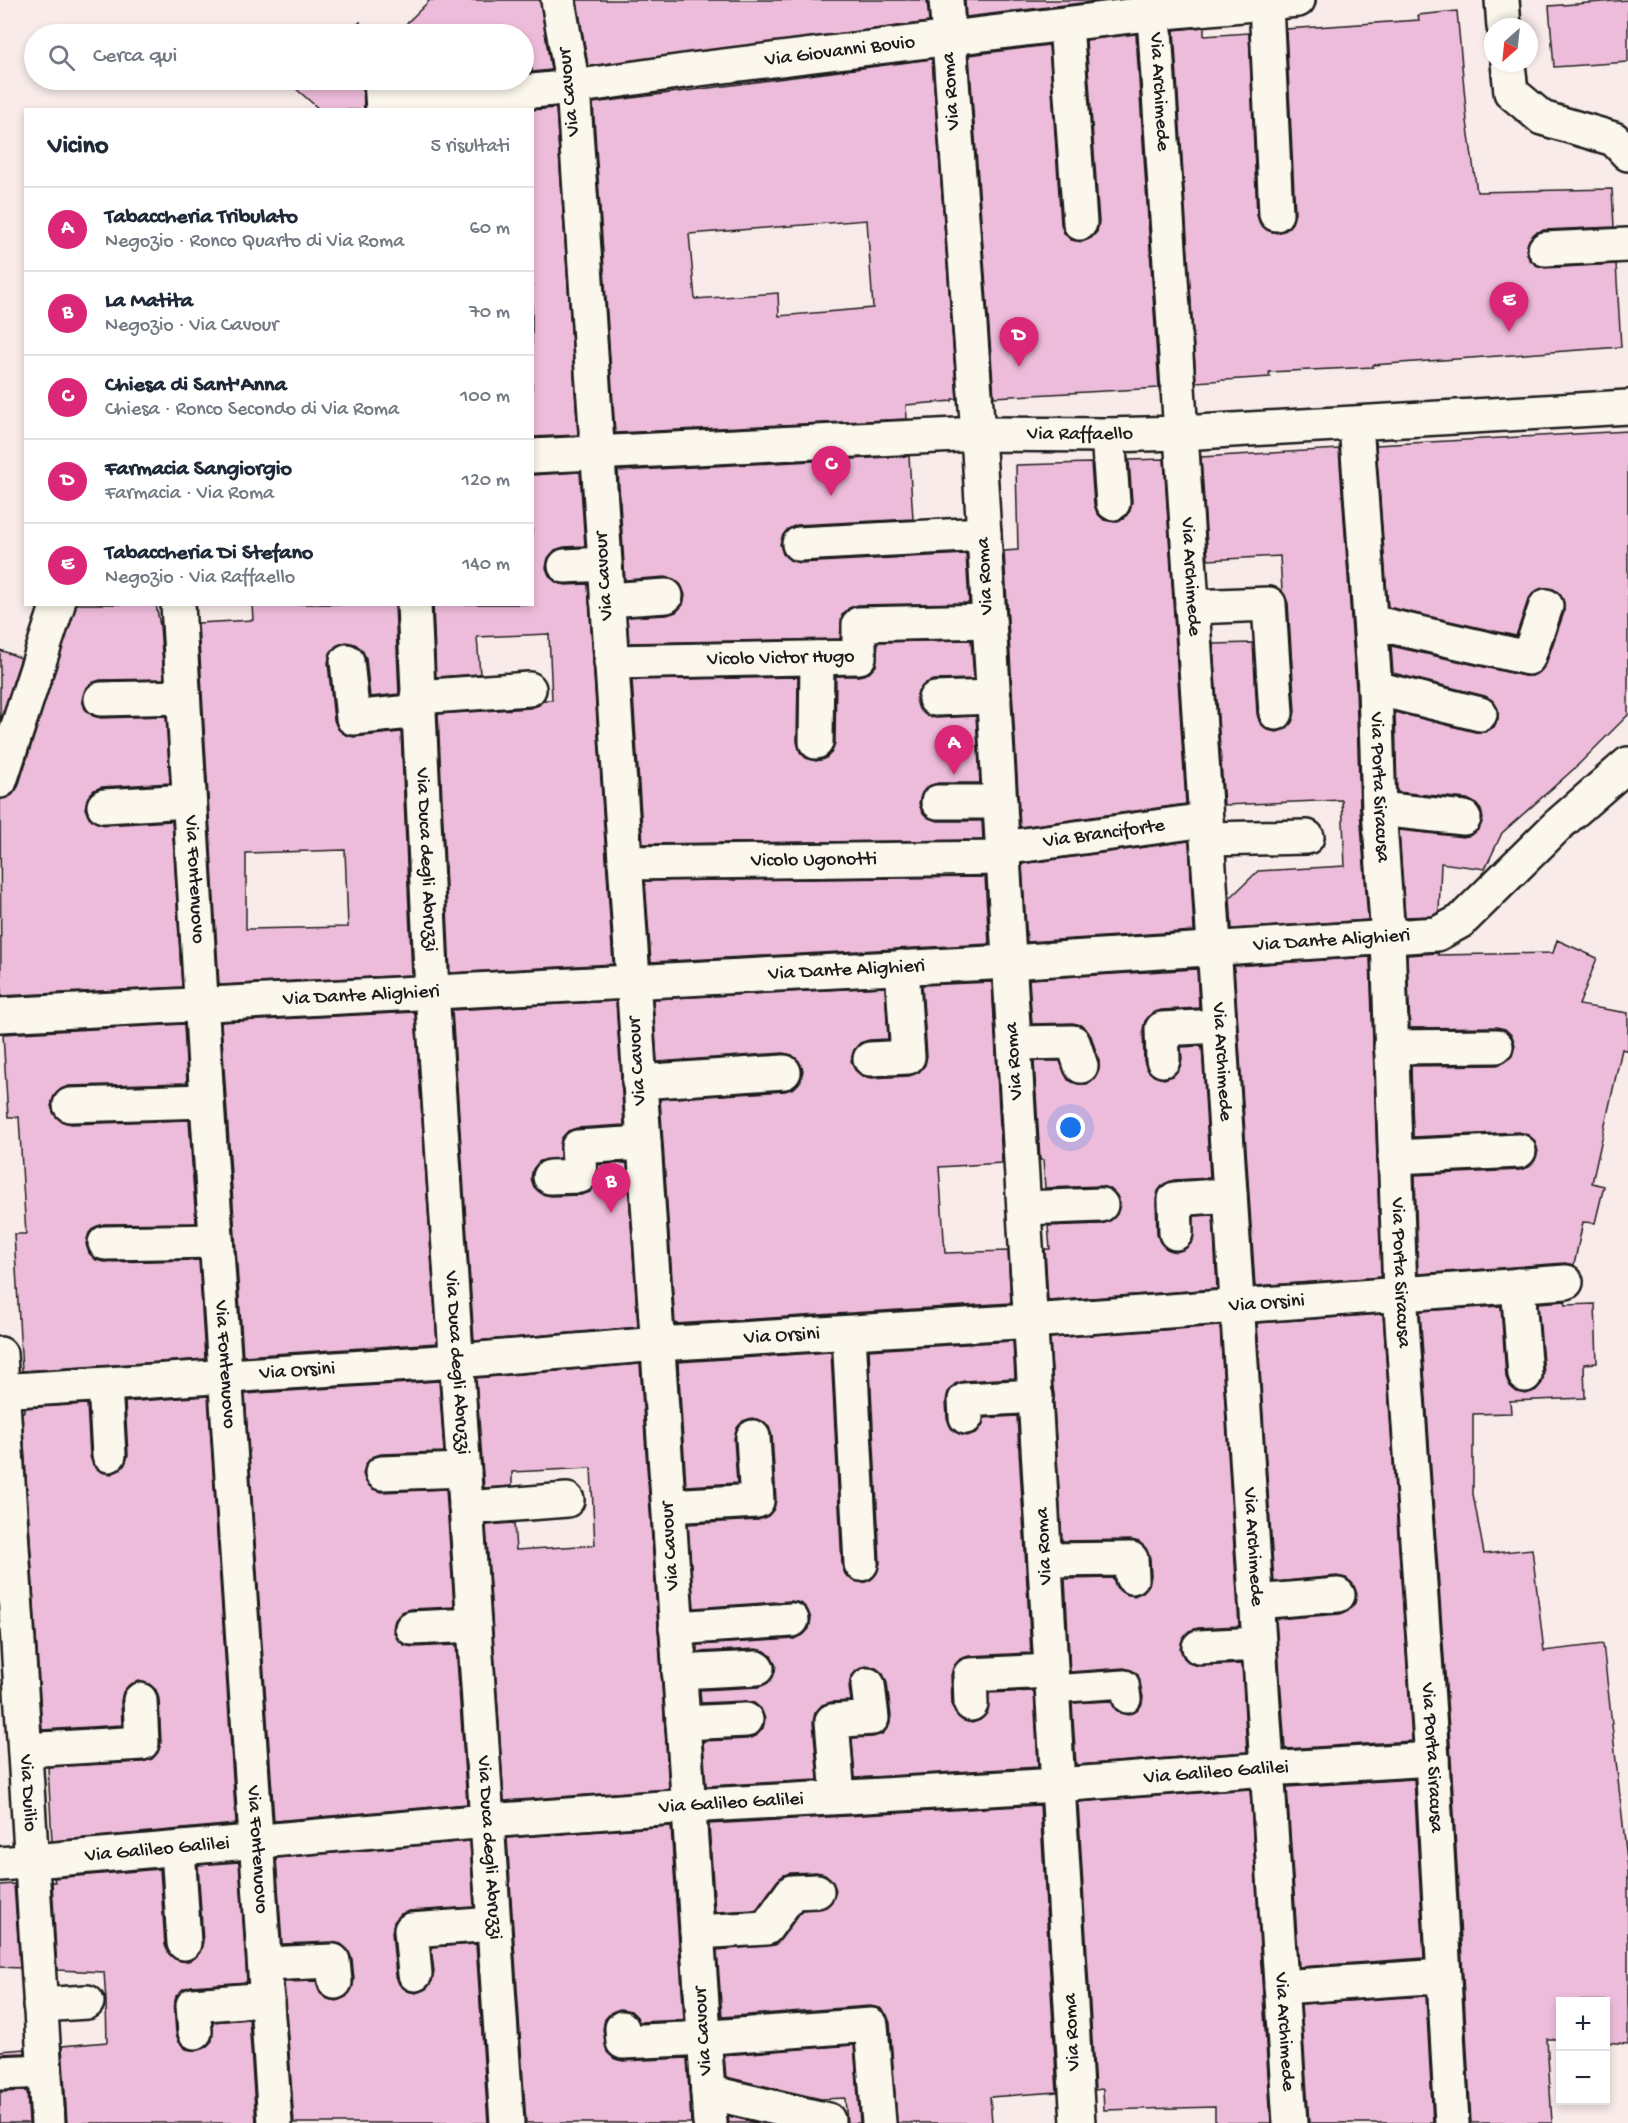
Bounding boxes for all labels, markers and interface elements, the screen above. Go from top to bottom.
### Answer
north arrow [1484,18,1538,72]
search box [24,24,534,90]
street label: Via Giovanni Bovio [763,31,916,72]
street label: Via Archimede [1144,31,1174,152]
icon: search [45,41,78,74]
text: Cerca qui [93,44,177,70]
street label: Via Cavour [554,45,586,138]
street label: Via Roma [938,51,966,131]
text: Vicino [48,132,108,163]
text: 5 risultati [430,136,510,159]
text: Tabaccheria Tribulato [105,205,298,231]
text: A [62,218,73,241]
text: 60 m [470,218,510,241]
text: Negozio · Ronco Quarto di Via Roma [105,231,404,254]
pin: E [1490,282,1528,332]
text: La Matita [105,289,193,315]
text: B [62,302,73,325]
text: 70 m [469,302,510,325]
text: Negozio · Via Cavour [105,315,278,338]
pin: D [1000,318,1038,367]
text: Chiesa di Sant'Anna [105,373,287,399]
text: C [62,386,73,409]
text: 100 m [460,386,510,409]
text: Chiesa · Ronco Secondo di Via Roma [105,399,399,422]
street label: Via Raffaello [1026,423,1133,447]
pin: C [812,446,850,496]
text: Farmacia Sangiorgio [105,457,292,483]
text: D [61,470,74,493]
text: 120 m [462,470,510,493]
text: Farmacia · Via Roma [105,483,274,506]
street label: Via Archimede [1175,516,1206,637]
street label: Via Cavour [590,529,620,622]
street label: Via Roma [972,536,1000,616]
text: Tabaccheria Di Stefano [105,541,313,567]
text: E [61,554,74,577]
text: 140 m [462,554,510,577]
text: Negozio · Via Raffaello [105,567,295,590]
street label: Vicolo Victor Hugo [706,646,855,672]
street label: Via Porta Siracusa [1364,711,1394,864]
pin: A [934,726,974,775]
street label: Via Duca degli Abruzzi [410,766,442,952]
street label: Via Fontenuovo [179,814,209,944]
street label: Via Branciforte [1041,814,1167,854]
street label: Vicolo Ugonotti [750,848,877,873]
street label: Via Dante Alighieri [1252,924,1411,958]
street label: Via Dante Alighieri [767,955,926,986]
street label: Via Dante Alighieri [281,980,441,1012]
street label: Via Archimede [1206,1001,1237,1122]
street label: Via Cavour [623,1014,653,1107]
street label: Via Roma [1001,1021,1029,1101]
your location [1056,1113,1085,1142]
pin: B [592,1164,630,1213]
street label: Via Porta Siracusa [1385,1196,1415,1349]
street label: Via Duca degli Abruzzi [439,1269,474,1455]
street label: Via Orsini [1227,1290,1306,1318]
street label: Via Fontenuovo [209,1299,240,1429]
street label: Via Orsini [742,1323,821,1350]
street label: Via Orsini [258,1357,336,1385]
street label: Via Archimede [1237,1486,1268,1607]
street label: Via Cavour [656,1499,686,1592]
street label: Via Roma [1031,1506,1059,1586]
street label: Via Porta Siracusa [1415,1681,1448,1834]
street label: Via Duilio [13,1753,41,1832]
street label: Via Duca degli Abruzzi [471,1754,506,1940]
street label: Via Galileo Galilei [1142,1756,1290,1790]
street label: Via Fontenuovo [241,1784,273,1914]
street label: Via Galileo Galilei [657,1788,805,1820]
street label: Via Galileo Galilei [83,1832,231,1868]
street label: Via Archimede [1269,1971,1299,2092]
street label: Via Cavour [689,1984,719,2077]
street label: Via Roma [1059,1992,1087,2072]
map controls [1556,1997,1610,2105]
button: + [1556,1997,1610,2051]
button: − [1556,2051,1610,2105]

